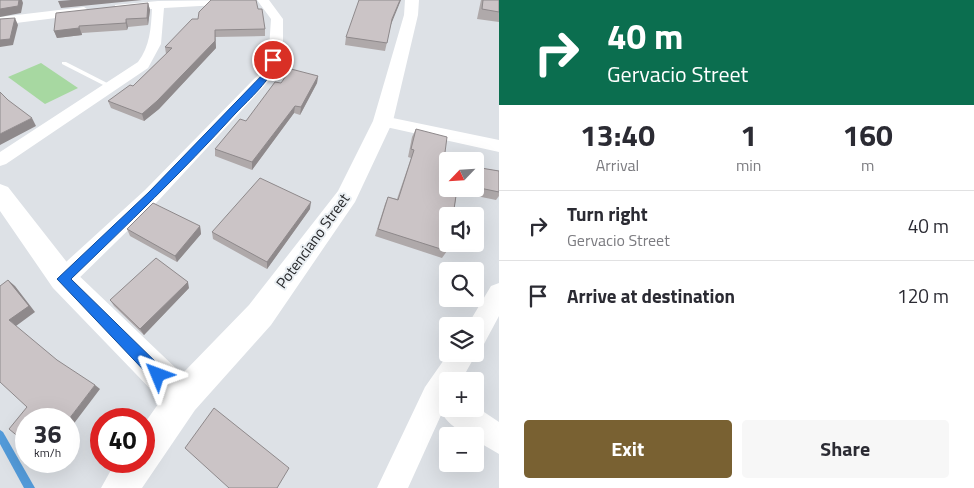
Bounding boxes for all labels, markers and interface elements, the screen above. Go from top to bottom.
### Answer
text: 40 m [607,9,683,63]
icon: right [524,20,589,85]
pin [252,39,294,81]
icon: arrive [259,46,287,74]
text: Gervacio Street [607,57,748,91]
text: 13:40 [580,112,655,158]
text: 1 [740,112,757,158]
text: 160 [843,112,893,158]
north arrow [439,152,484,198]
map controls [439,152,484,472]
text: Arrival [596,153,639,177]
text: min [736,153,761,177]
text: m [861,153,874,177]
street label: Potenciano Street [270,188,356,293]
text: Turn right [567,199,648,228]
button: sound [439,207,484,252]
text: 40 m [908,211,949,240]
icon: right [524,212,552,240]
text: Gervacio Street [567,228,670,252]
button: search [439,262,484,307]
text: Arrive at destination [567,281,735,310]
text: 120 m [897,281,949,310]
icon: arrive [524,282,552,310]
button: layers [439,317,484,362]
position arrow [131,348,183,400]
button: + [439,372,484,417]
speed limit sign: 40 [90,408,155,473]
text: 36 [33,415,62,453]
button: Exit [524,420,732,478]
button: Share [742,420,949,478]
button: − [439,427,484,472]
text: km/h [34,443,61,462]

